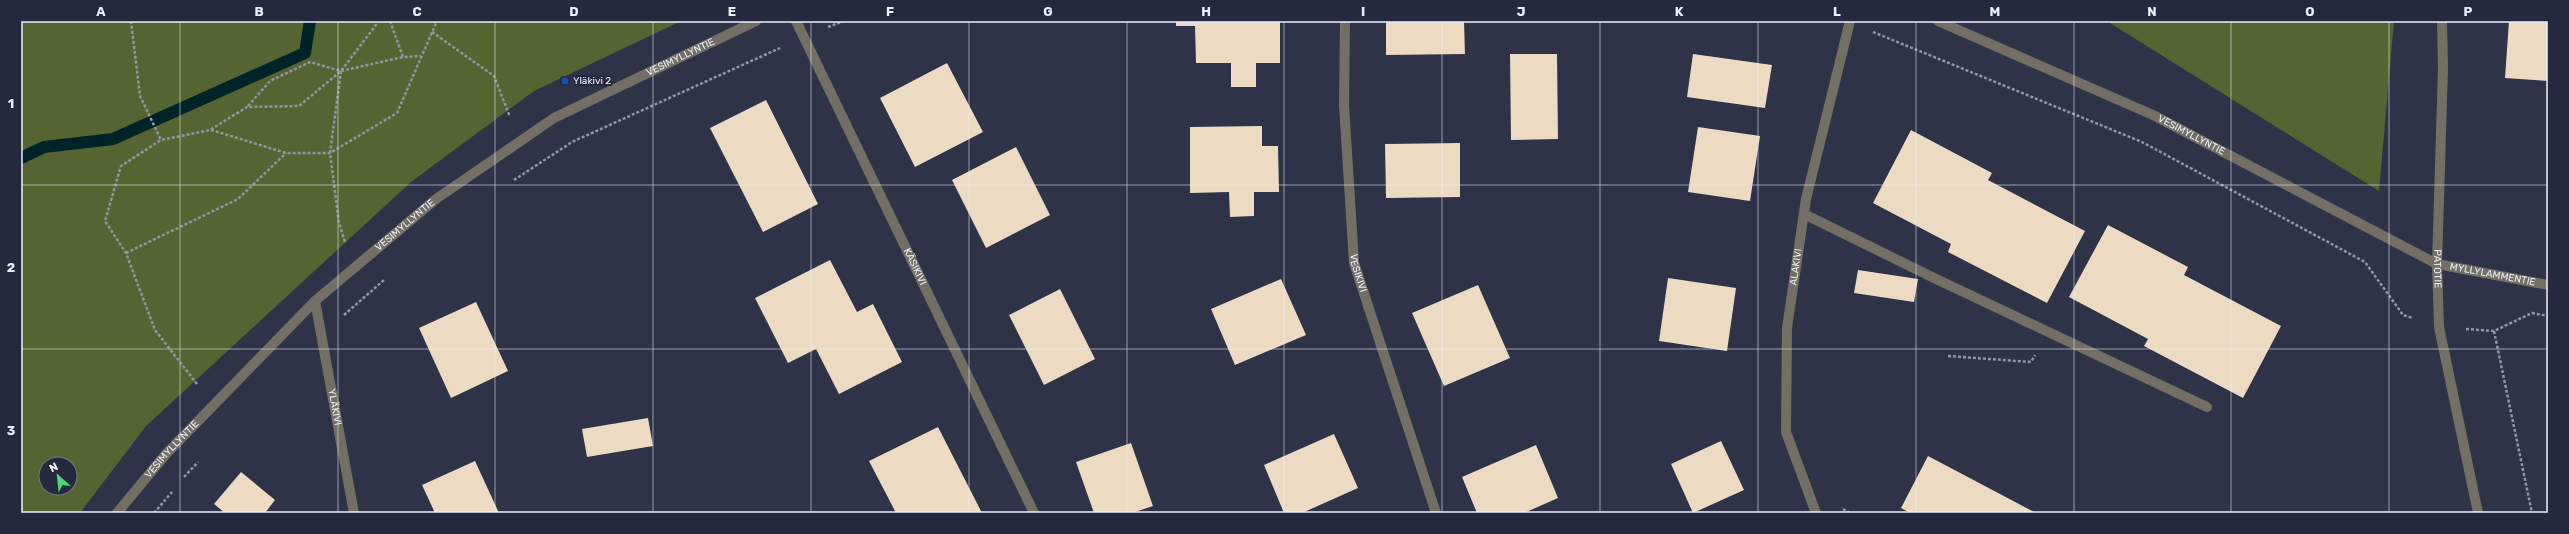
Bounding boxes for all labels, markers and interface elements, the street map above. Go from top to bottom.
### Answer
text: A [96,4,106,19]
text: B [254,4,264,19]
text: C [412,4,422,19]
text: D [569,4,579,19]
text: E [728,4,736,19]
text: F [886,4,894,19]
text: G [1043,4,1053,19]
text: H [1201,4,1211,19]
text: I [1361,4,1365,19]
text: J [1517,4,1525,19]
text: K [1675,4,1684,19]
text: L [1833,4,1841,19]
text: M [1990,4,2000,19]
text: N [2147,4,2157,19]
text: O [2305,4,2315,19]
text: P [2464,4,2473,19]
street label: VESIMYLLYNTIE [644,36,717,79]
place label: Yläkivi 2 [573,75,611,87]
marker: Yläkivi 2 [560,76,570,86]
text: 1 [8,96,14,111]
street label: VESIMYLLYNTIE [2156,113,2227,158]
street label: VESIMYLLYNTIE [373,197,437,254]
street label: KÄSIKIVI [901,246,929,287]
street label: ALAKIVI [1787,248,1805,286]
street label: PATOTIE [2431,249,2444,289]
street label: VESIKIVI [1347,253,1369,294]
text: 2 [7,260,15,275]
street label: MYLLYLAMMENTIE [2449,261,2537,289]
street label: YLÄKIVI [325,388,344,426]
street label: VESIMYLLYNTIE [142,418,201,481]
text: 3 [7,423,16,438]
north arrow [38,456,78,496]
text: N [47,460,60,475]

